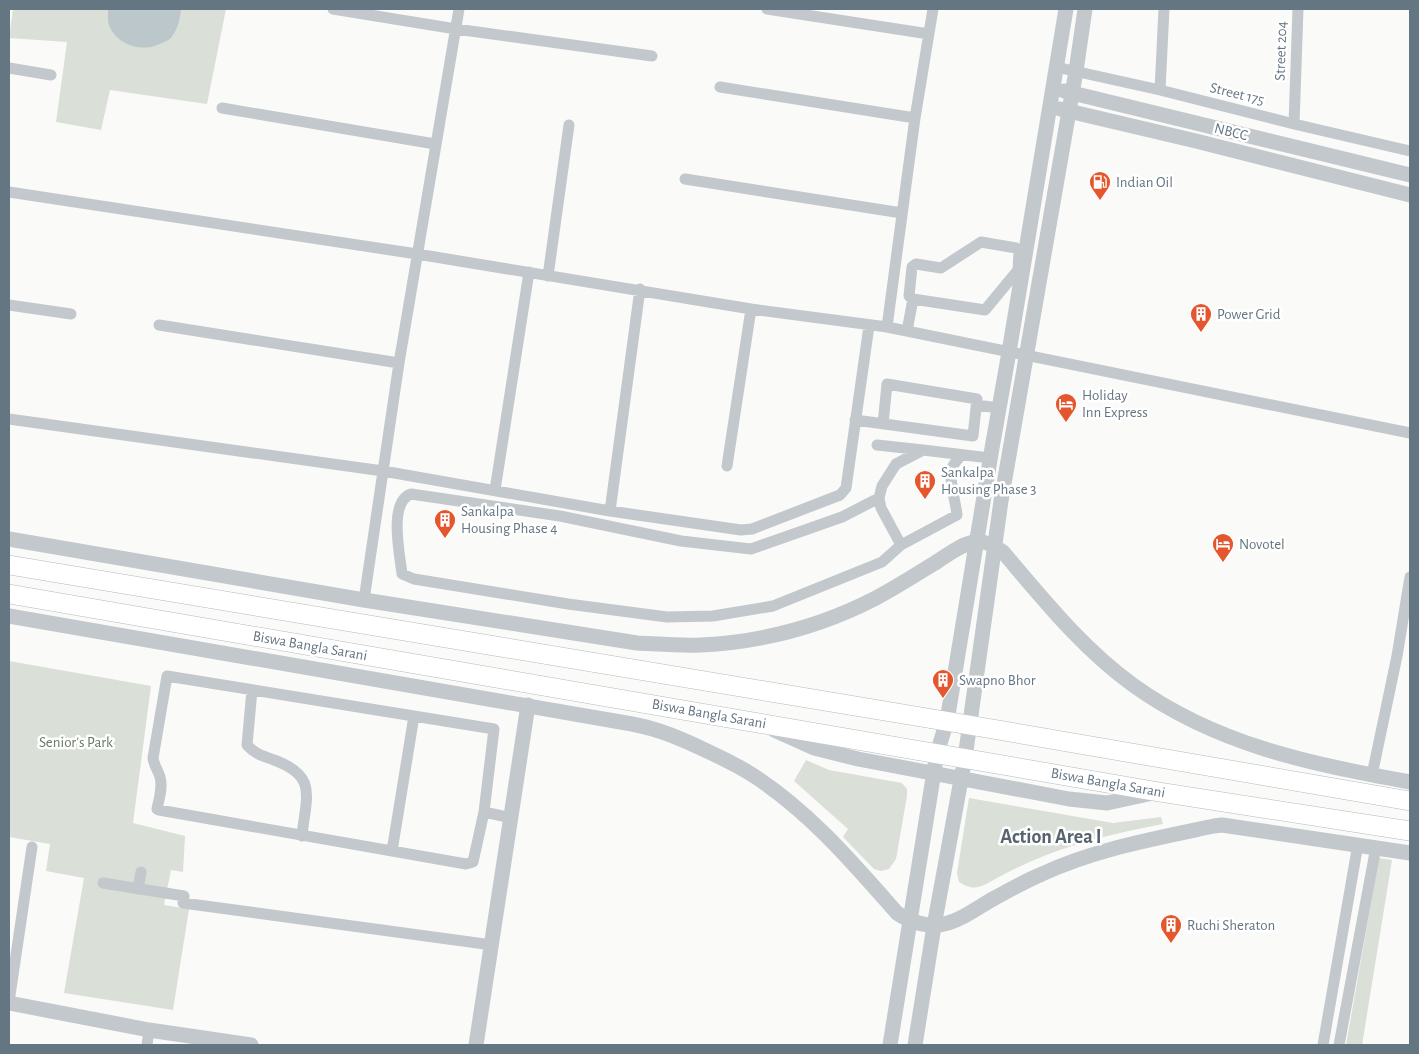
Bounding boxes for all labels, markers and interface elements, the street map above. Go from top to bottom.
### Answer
street label: Street 204 [1272,21,1290,81]
street label: Street 175 [1208,80,1266,108]
street label: NBCC [1213,121,1249,143]
fuel station icon: Indian Oil [1088,170,1112,201]
place label: Indian Oil [1116,175,1173,190]
building icon: Power Grid [1189,302,1213,333]
place label: Power Grid [1217,307,1281,322]
place label: Holiday Inn Express [1082,388,1148,420]
hotel icon: Holiday Inn Express [1054,392,1078,423]
place label: Sankalpa Housing Phase 3 [941,465,1036,497]
building icon: Sankalpa Housing Phase 3 [913,469,937,500]
place label: Sankalpa Housing Phase 4 [461,504,557,536]
building icon: Sankalpa Housing Phase 4 [433,508,457,539]
hotel icon: Novotel [1211,532,1235,563]
place label: Novotel [1239,537,1285,552]
street label: Biswa Bangla Sarani [252,629,368,663]
building icon: Swapno Bhor [931,668,955,699]
place label: Swapno Bhor [959,673,1036,688]
street label: Biswa Bangla Sarani [651,697,767,731]
park label: Senior's Park [39,735,113,750]
street label: Biswa Bangla Sarani [1050,766,1166,800]
district label: Action Area I [1000,827,1102,847]
building icon: Ruchi Sheraton [1159,913,1183,944]
place label: Ruchi Sheraton [1187,918,1275,933]

